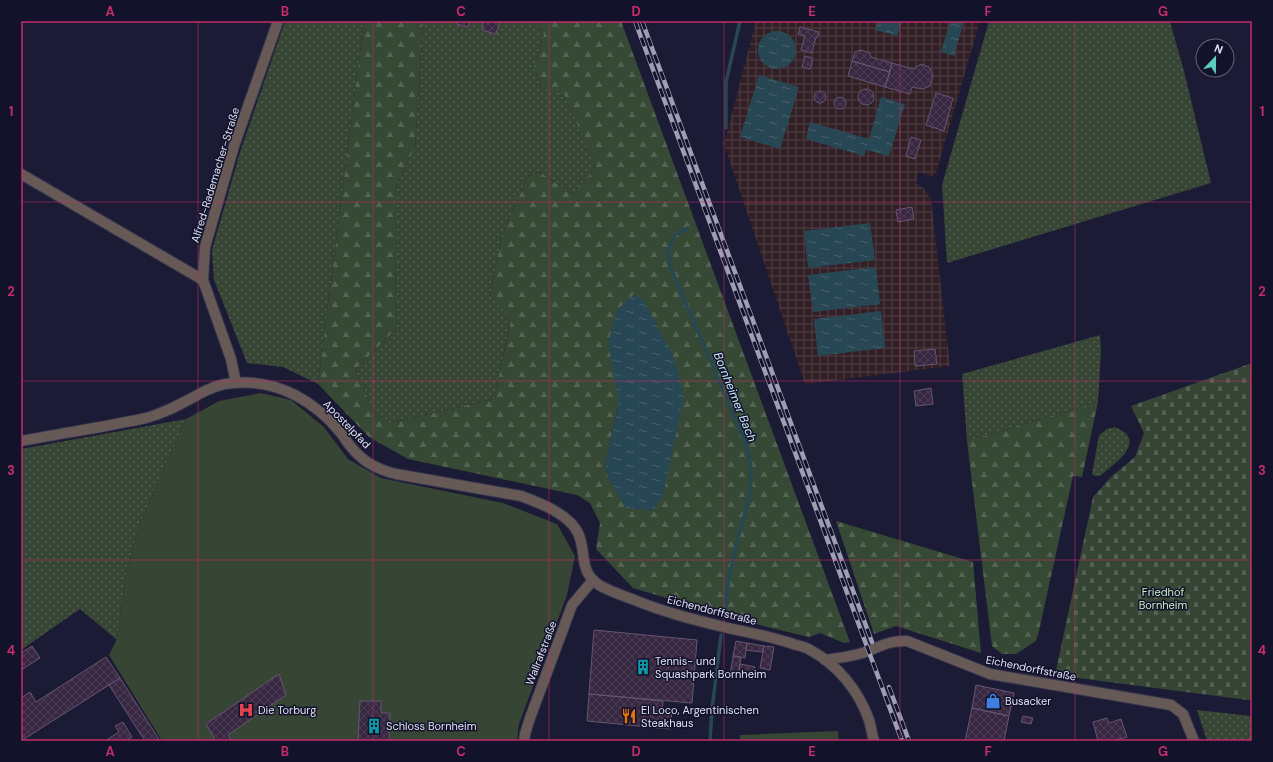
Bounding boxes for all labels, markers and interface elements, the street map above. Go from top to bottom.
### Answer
text: A [105,3,115,20]
text: B [281,3,289,20]
text: C [456,3,466,20]
text: D [631,3,641,20]
text: E [808,3,816,20]
text: F [984,3,992,20]
text: G [1158,3,1168,20]
north arrow [1195,38,1235,78]
text: N [1212,41,1225,57]
text: 1 [9,103,13,120]
text: 1 [1260,103,1264,120]
street label: Alfred-Rademacher-Straße [188,106,242,244]
text: 2 [7,283,15,300]
text: 2 [1258,283,1266,300]
water label: Bornheimer Bach [710,350,760,444]
street label: Apostelpfad [320,397,374,451]
text: 3 [7,462,15,479]
text: 3 [1258,462,1266,479]
park label: Friedhof Bornheim [1139,585,1187,612]
street label: Eichendorffstraße [666,592,758,628]
street label: Wallrafstraße [522,619,560,687]
text: 4 [7,642,15,659]
text: 4 [1258,642,1266,659]
street label: Eichendorffstraße [985,652,1077,684]
place label: Tennis- und Squashpark Bornheim [655,654,767,681]
building icon: Tennis- und Squashpark Bornheim [634,658,652,676]
shop icon: Busacker [984,692,1002,710]
place label: Busacker [1005,694,1051,708]
hospital icon: Die Torburg [237,701,255,719]
place label: Die Torburg [258,703,316,717]
place label: El Loco, Argentinischen Steakhaus [641,703,759,730]
restaurant icon: El Loco, Argentinischen Steakhaus [620,707,638,725]
building icon: Schloss Bornheim [365,717,383,735]
place label: Schloss Bornheim [386,719,477,733]
text: A [105,743,115,760]
text: B [281,743,289,760]
text: C [456,743,466,760]
text: D [631,743,641,760]
text: E [808,743,816,760]
text: F [984,743,992,760]
text: G [1158,743,1168,760]

